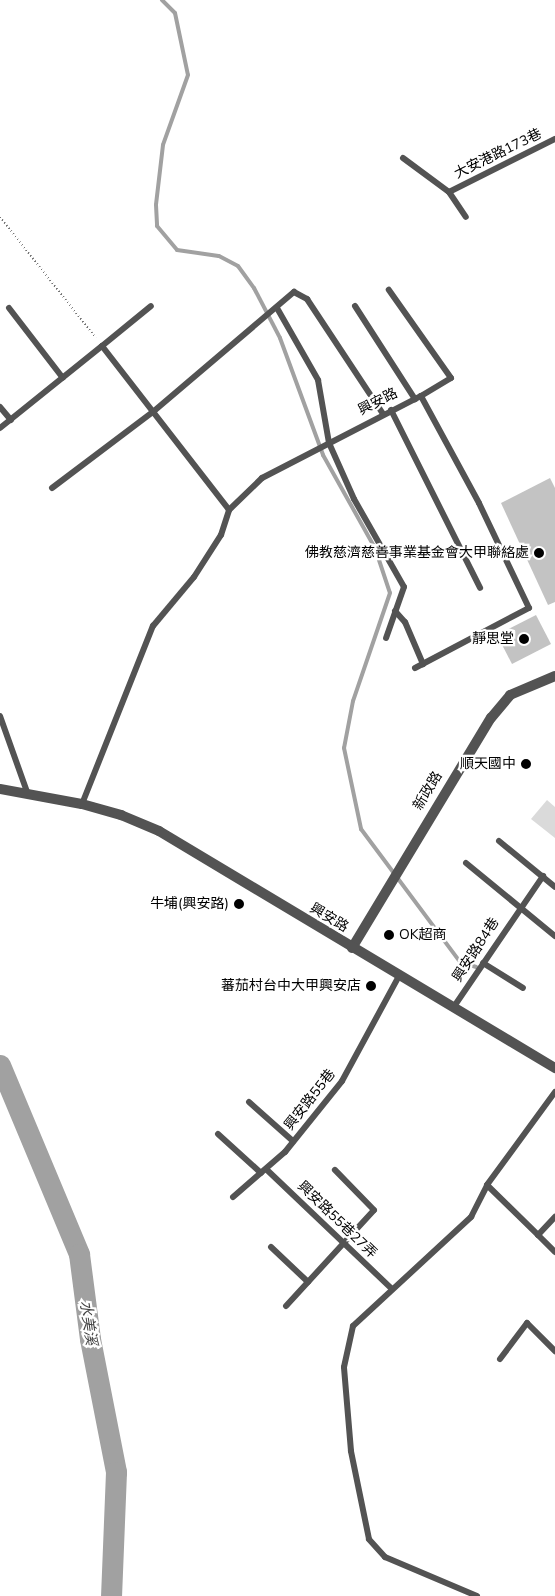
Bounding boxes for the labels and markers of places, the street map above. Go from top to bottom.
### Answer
place label: 佛教慈濟慈善事業基金會大甲聯絡處 [305,545,529,561]
marker: 佛教慈濟慈善事業基金會大甲聯絡處 [533,547,545,559]
place label: 靜思堂 [472,631,514,647]
marker: 靜思堂 [518,633,530,645]
place label: 順天國中 [460,756,516,772]
marker: 順天國中 [520,758,532,770]
place label: 牛埔(興安路) [150,896,229,912]
marker: 牛埔(興安路) [233,898,245,910]
place label: OK超商 [399,927,446,943]
marker: OK超商 [383,929,395,941]
place label: 蕃茄村台中大甲興安店 [221,978,361,994]
marker: 蕃茄村台中大甲興安店 [365,980,377,992]

